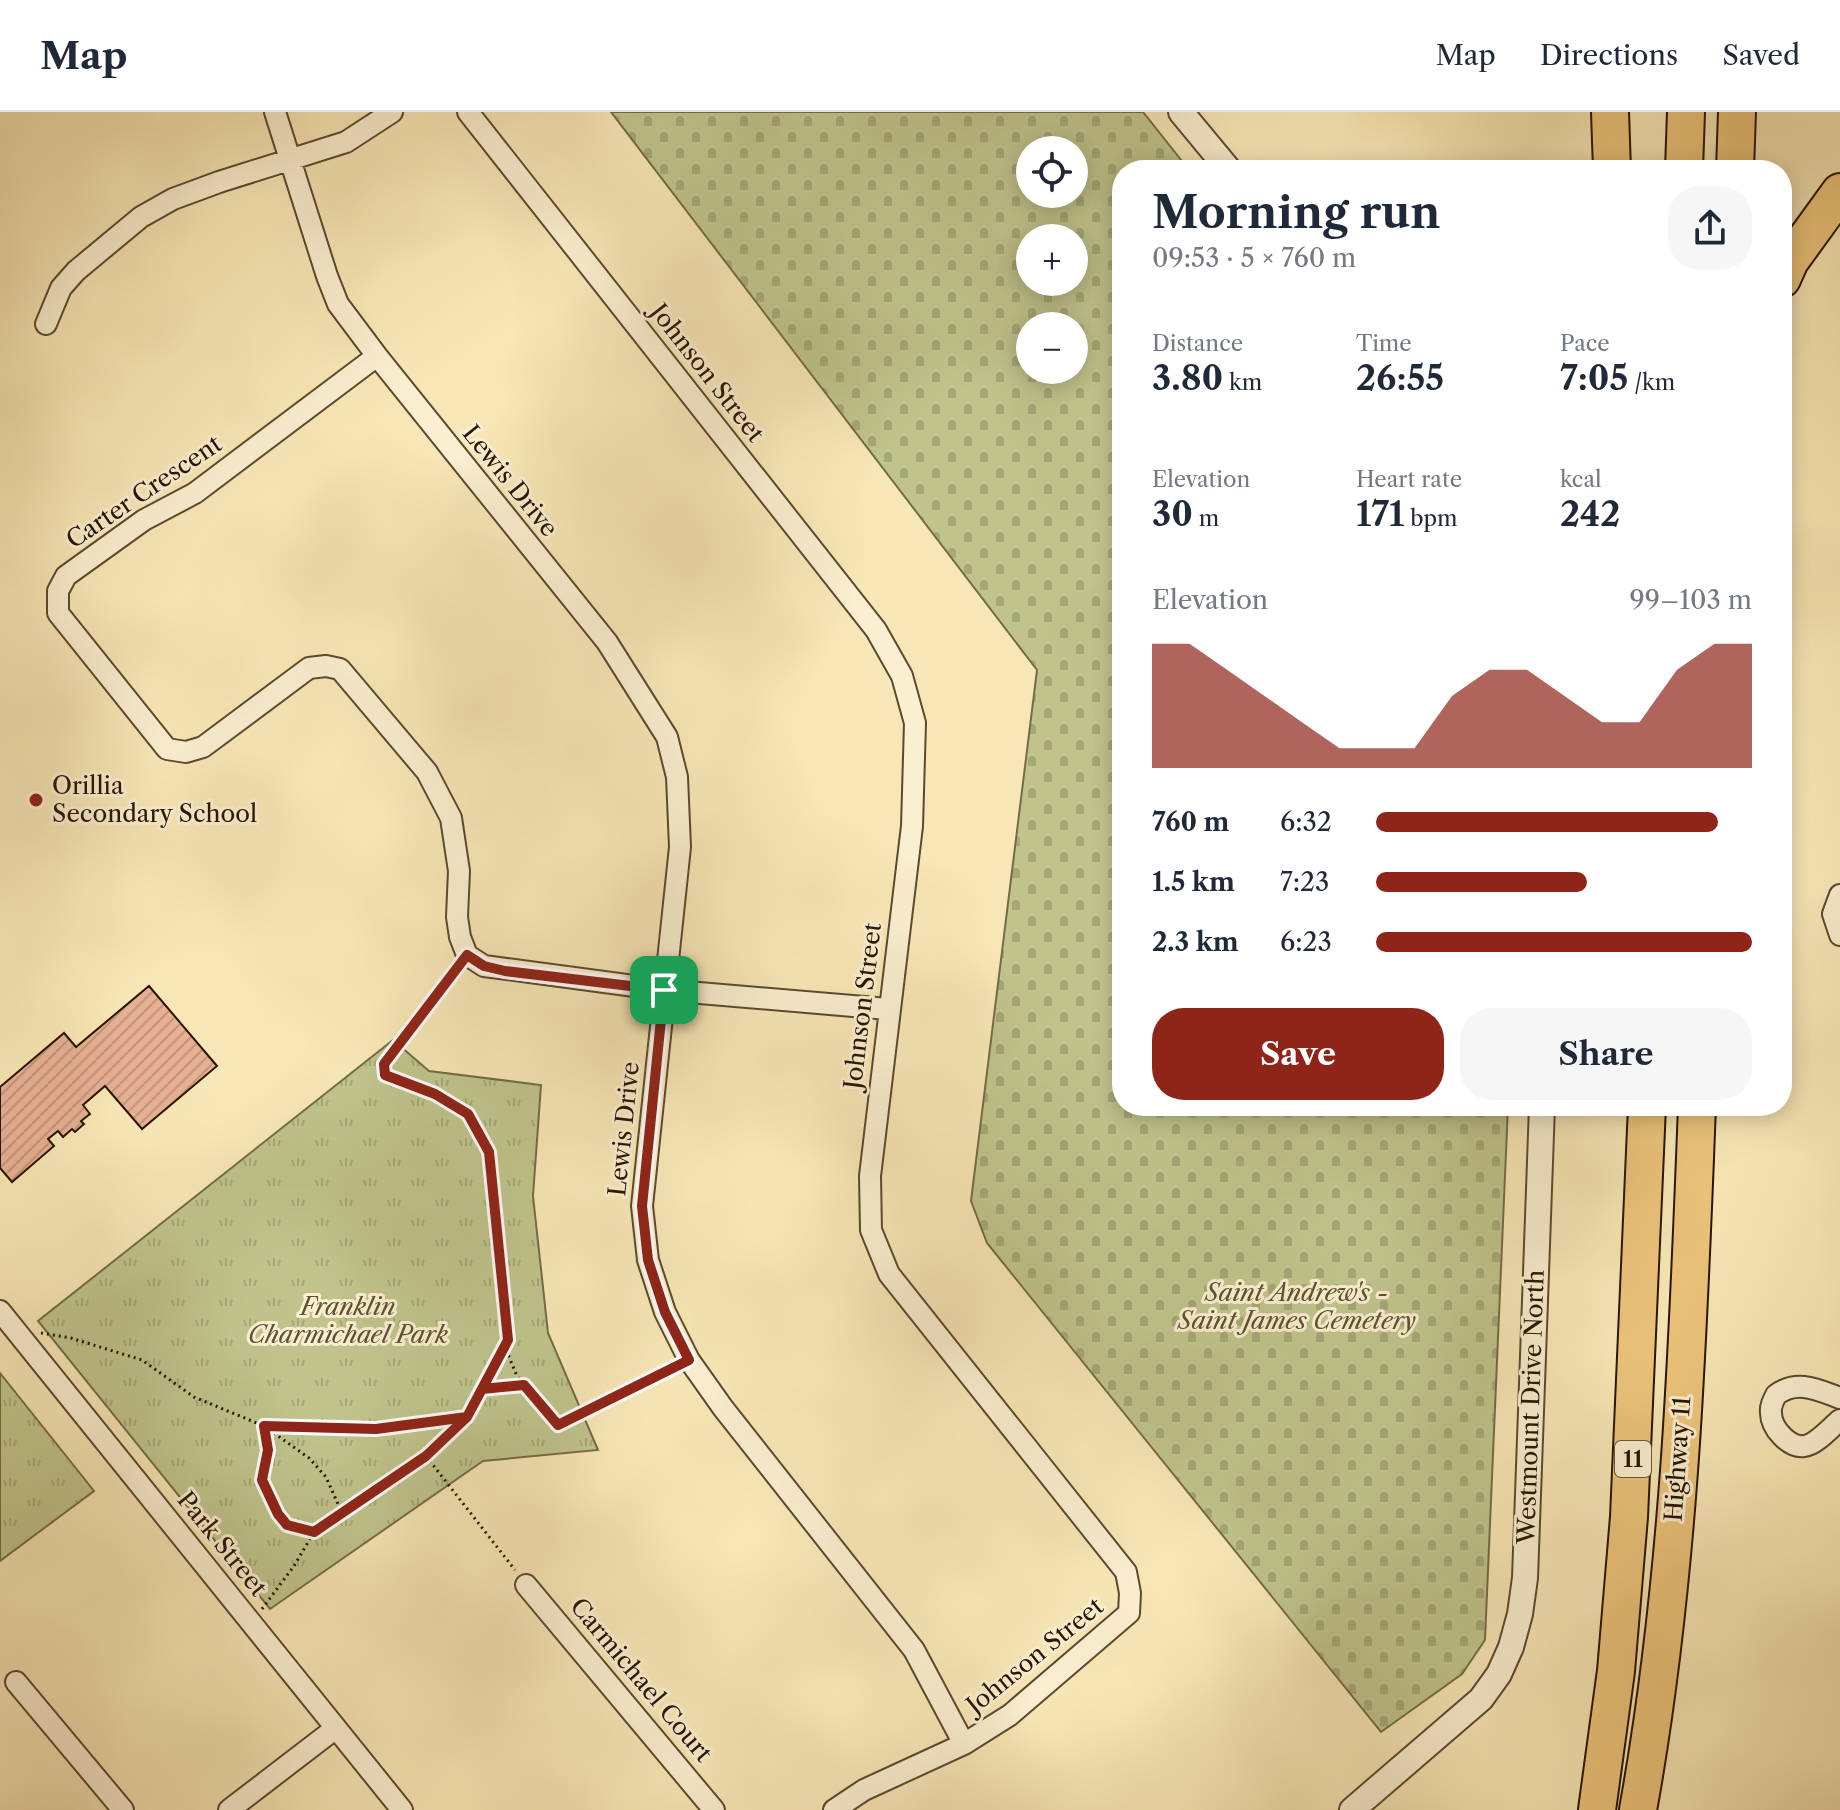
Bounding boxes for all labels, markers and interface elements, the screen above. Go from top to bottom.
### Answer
text: Map [40,32,128,79]
text: Map [1436,38,1496,72]
text: Directions [1540,38,1678,72]
text: Saved [1722,38,1800,72]
map controls [1016,136,1088,384]
button: locate [1016,136,1088,208]
text: Morning run [1152,185,1441,239]
button: share [1668,186,1752,270]
button: + [1016,224,1088,296]
text: 09:53 · 5 × 760 m [1152,242,1356,274]
street label: Johnson Street [642,295,771,448]
button: − [1016,312,1088,384]
text: Distance [1152,330,1243,357]
text: Time [1356,330,1412,357]
text: Pace [1560,330,1610,357]
text: 3.80 [1152,357,1223,399]
text: 26:55 [1356,357,1444,399]
text: 7:05 [1560,357,1628,399]
text: km [1223,369,1262,396]
text: /km [1628,369,1675,396]
street label: Lewis Drive [457,419,564,542]
street label: Carter Crescent [61,429,227,554]
text: Elevation [1152,466,1250,493]
text: Heart rate [1356,466,1462,493]
text: kcal [1560,466,1602,493]
text: 30 [1152,493,1193,535]
text: 171 [1356,493,1404,535]
text: 242 [1560,493,1620,535]
text: m [1193,505,1219,532]
text: bpm [1404,505,1458,532]
text: Elevation [1152,584,1268,616]
text: 99–103 m [1630,584,1752,616]
place label: Orillia Secondary School [52,771,257,828]
marker: Orillia Secondary School [27,791,45,809]
text: 760 m [1152,806,1229,838]
text: 6:32 [1280,806,1332,838]
text: 1.5 km [1152,866,1235,898]
text: 7:23 [1280,866,1329,898]
street label: Johnson Street [837,921,887,1095]
text: 2.3 km [1152,926,1239,958]
text: 6:23 [1280,926,1332,958]
pin [630,956,698,1024]
icon: arrive [642,968,686,1012]
button: Save [1152,1008,1444,1100]
button: Share [1460,1008,1752,1100]
street label: Lewis Drive [602,1060,645,1198]
street label: Westmount Drive North [1511,1269,1550,1546]
park label: Saint Andrew's - Saint James Cemetery [1176,1278,1416,1335]
park label: Franklin Charmichael Park [248,1292,449,1349]
street label: Highway 11 [1659,1395,1696,1522]
road number: 11 [1615,1441,1651,1477]
street label: Park Street [171,1486,274,1602]
street label: Johnson Street [957,1591,1109,1722]
street label: Carmichael Court [564,1592,719,1768]

